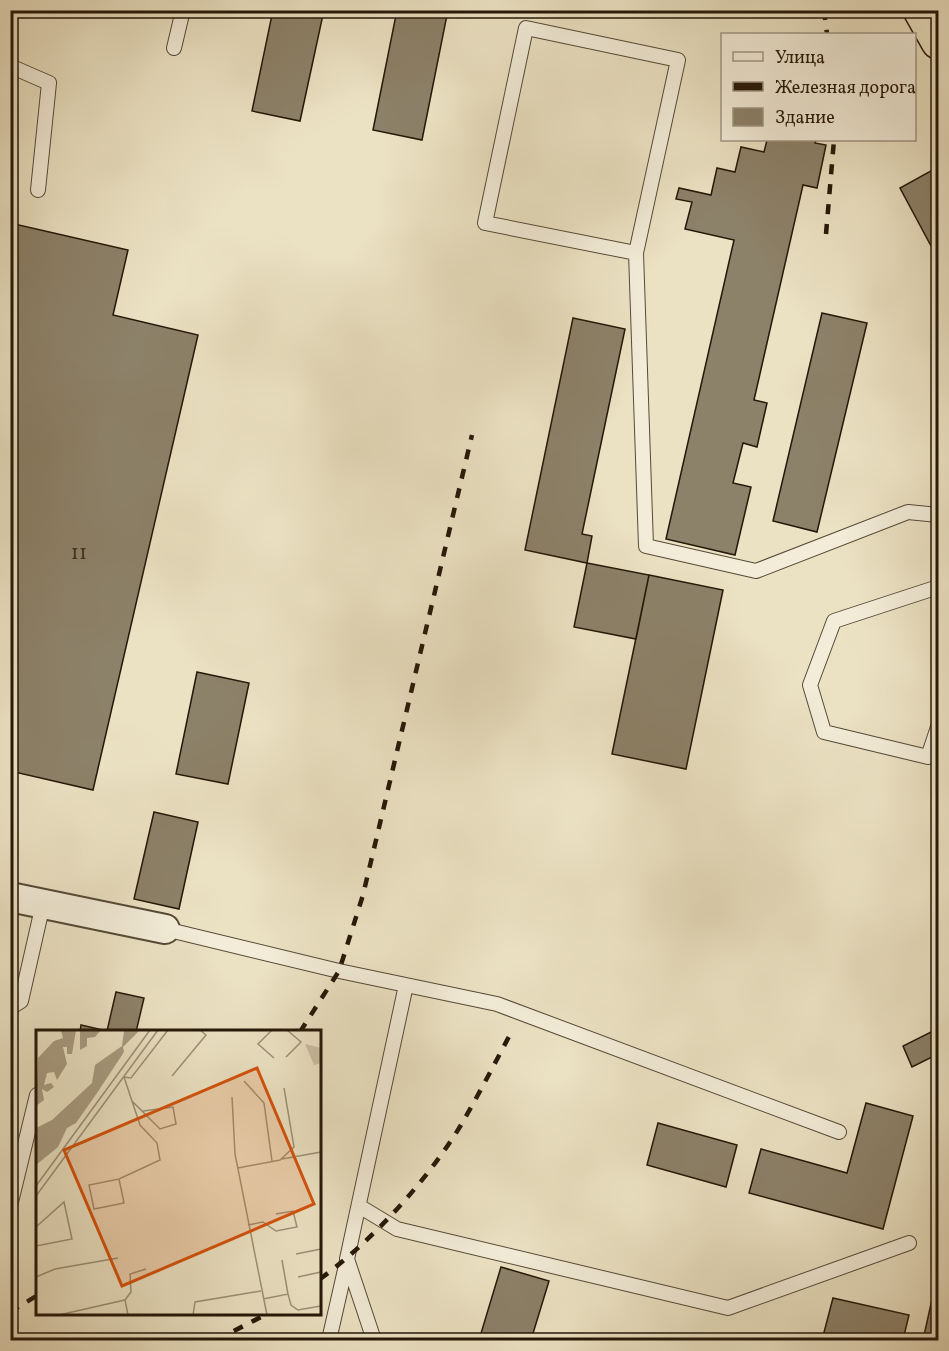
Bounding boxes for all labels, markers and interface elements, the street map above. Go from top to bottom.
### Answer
legend [721,33,916,141]
text: Улица [775,46,825,71]
text: Железная дорога [775,76,916,101]
text: Здание [775,106,835,131]
house number: 11 [71,539,87,568]
inset map [36,1030,321,1315]

